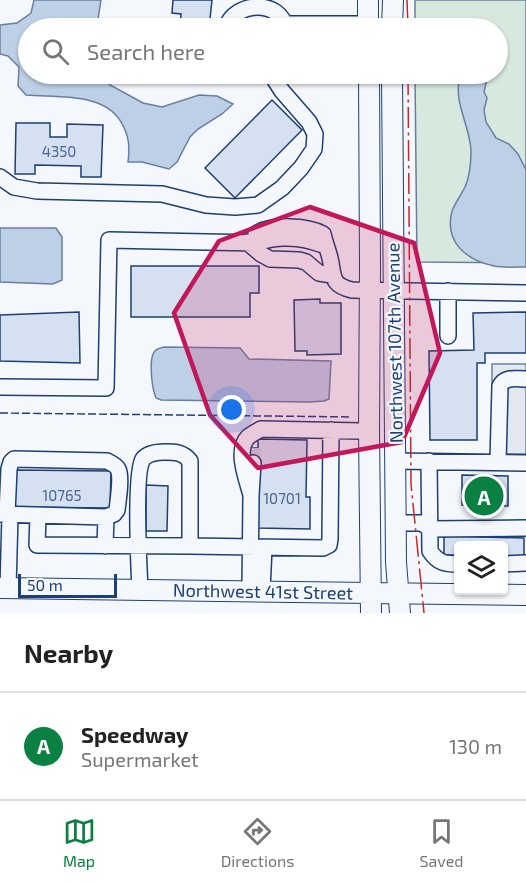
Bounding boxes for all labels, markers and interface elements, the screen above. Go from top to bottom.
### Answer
search box [18,18,508,84]
icon: search [39,35,72,68]
text: Search here [87,38,205,64]
house number: 4350 [42,142,76,160]
street label: Northwest 107th Avenue [381,243,407,443]
your location [217,395,246,424]
pin: A [464,474,504,518]
house number: 10765 [42,486,82,504]
house number: 10701 [263,489,301,507]
map controls [454,541,508,595]
button: layers [454,541,508,595]
scale bar [18,571,117,598]
text: 50 m [27,575,63,594]
street label: Northwest 41st Street [173,578,353,604]
text: Nearby [24,637,113,668]
text: Speedway [81,721,189,747]
text: A [37,734,50,758]
text: 130 m [449,734,502,758]
text: Supermarket [81,747,199,771]
tab: Map [63,815,96,870]
tab: Directions [221,815,294,870]
tab: Saved [420,815,463,870]

